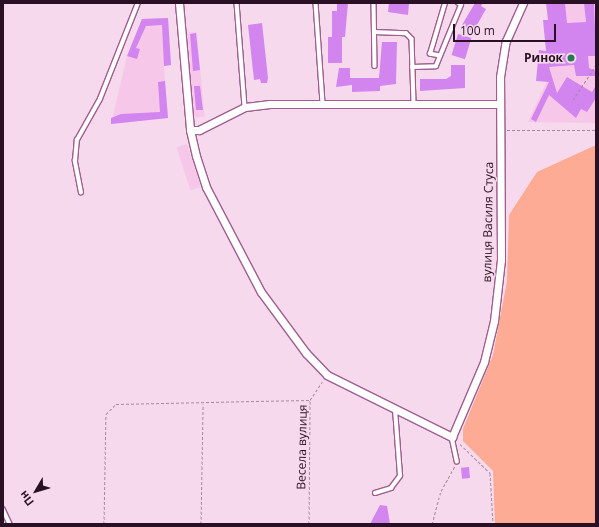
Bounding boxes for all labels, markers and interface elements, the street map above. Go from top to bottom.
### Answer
scale bar [455,16,558,42]
text: 100 m [460,22,495,39]
place label: Ринок [524,51,563,65]
marker: Ринок [566,53,576,63]
street label: вулиця Василя Стуса [480,162,496,282]
street label: Весела вулиця [294,404,310,490]
north arrow [16,471,56,511]
text: Пн [15,488,37,509]

